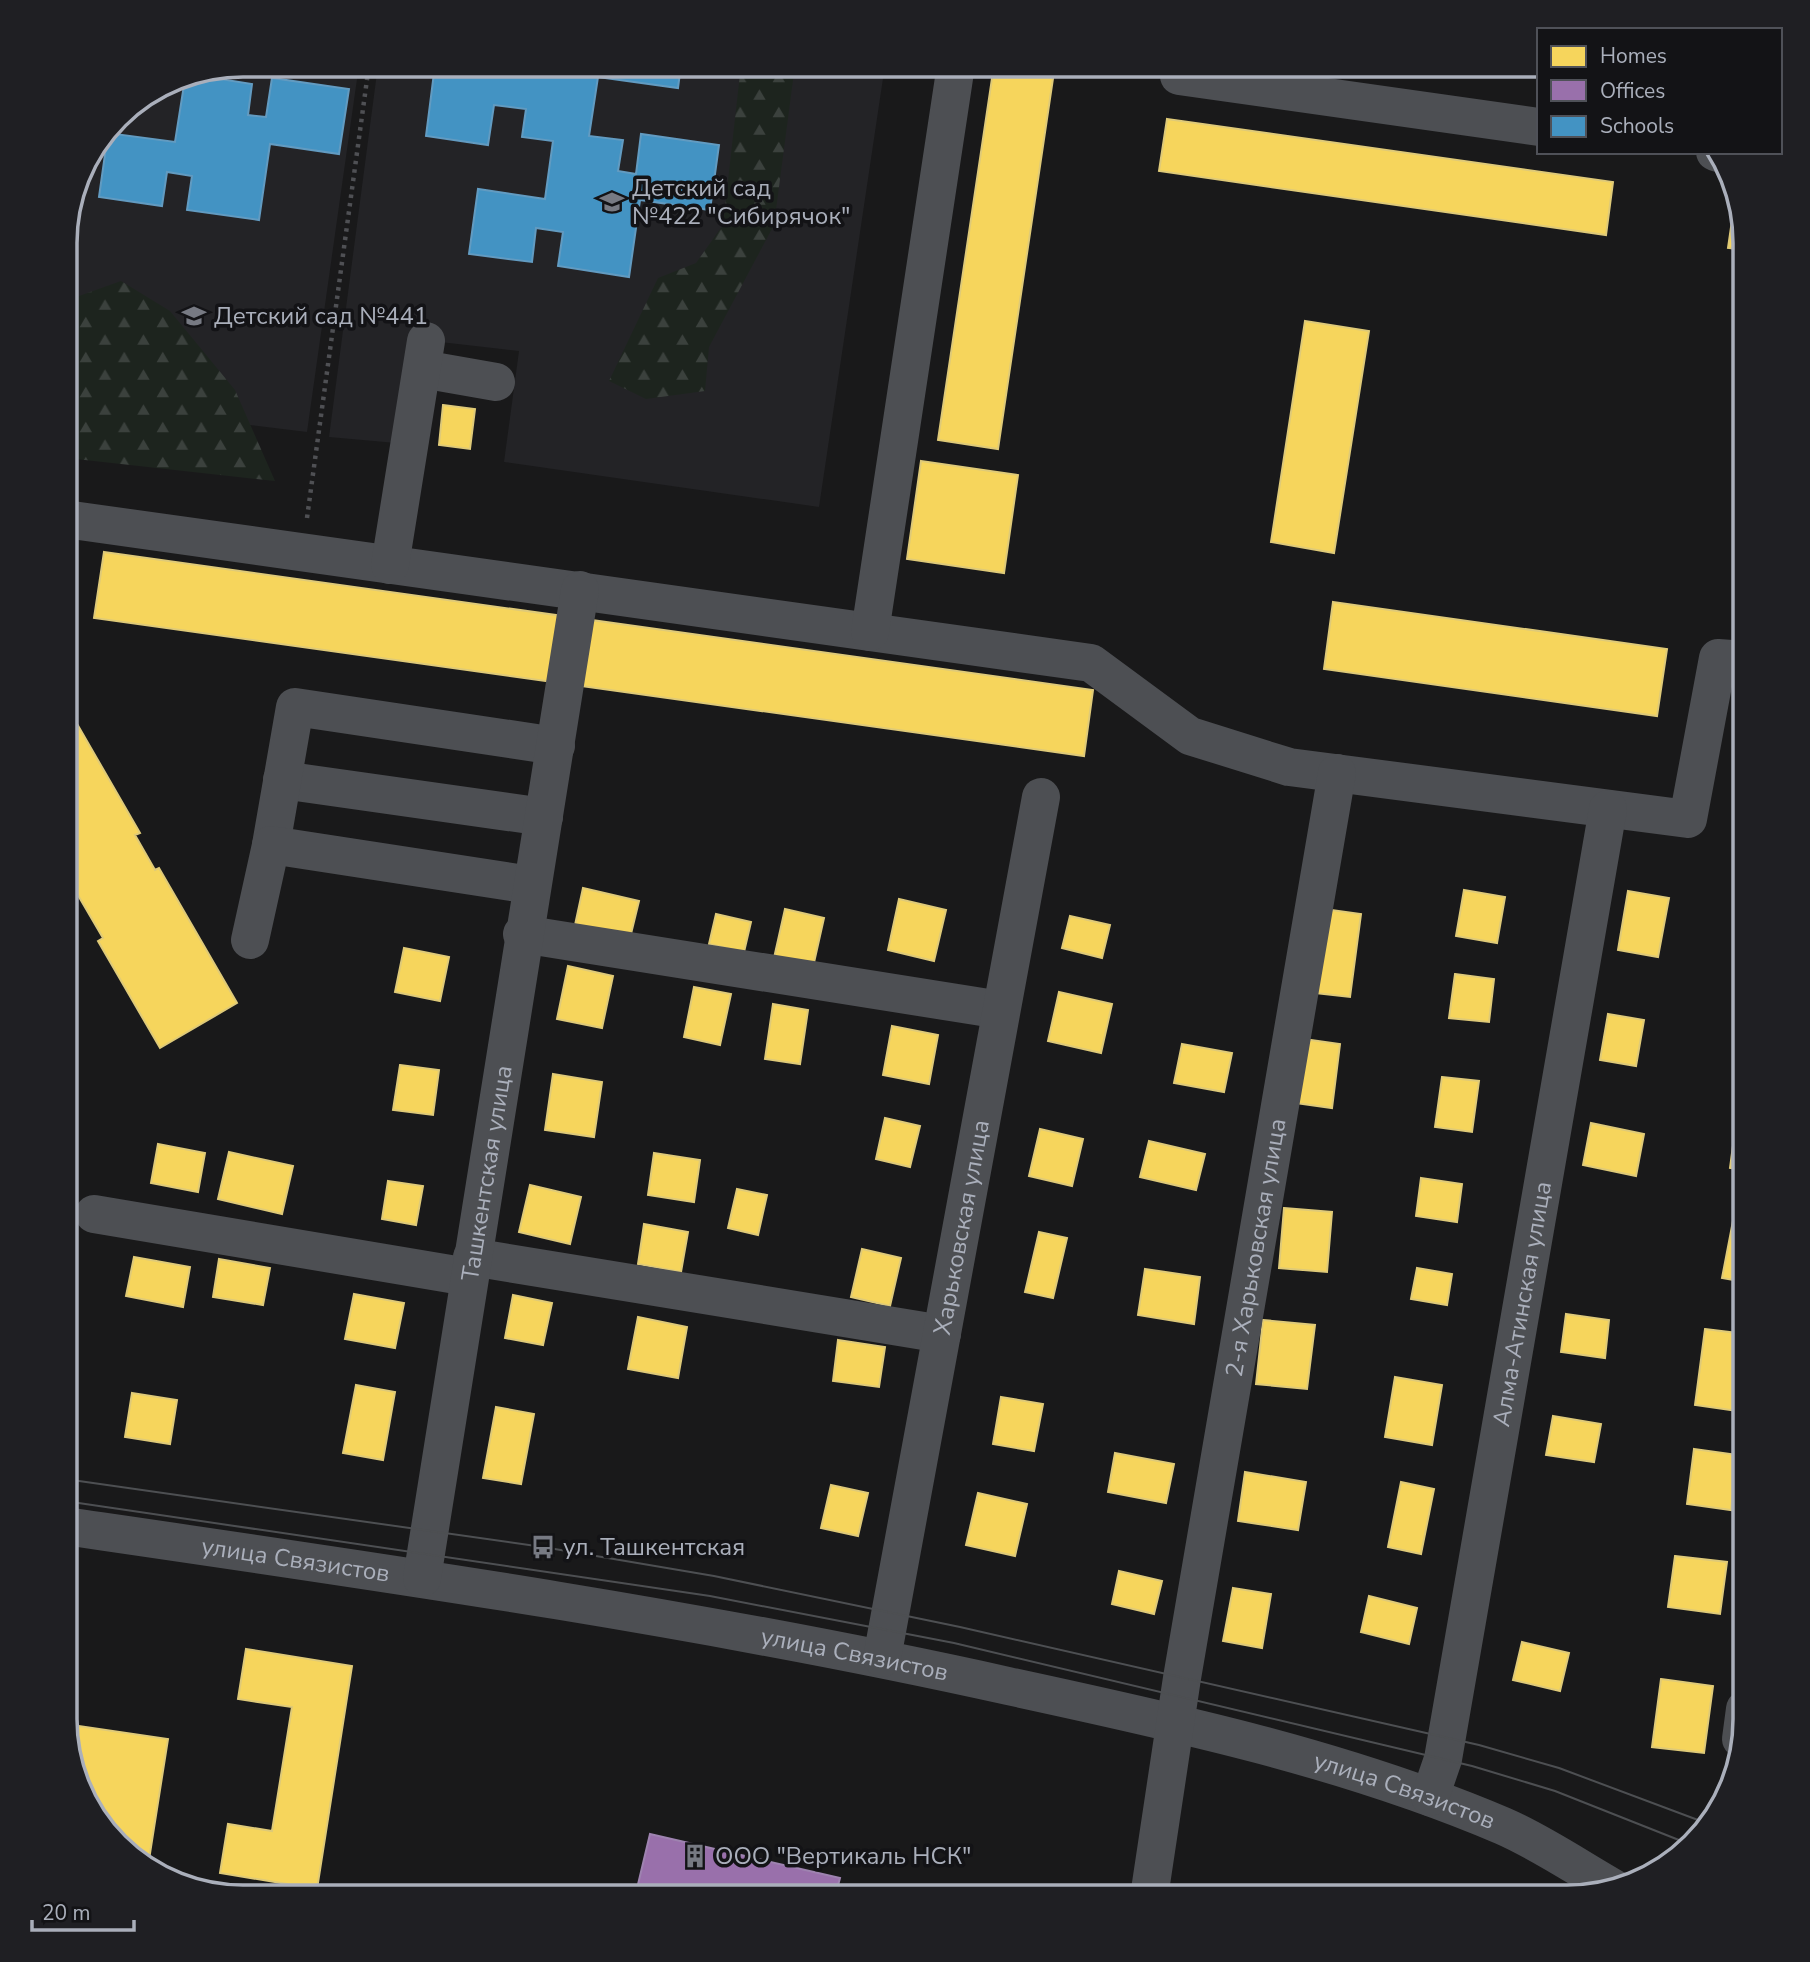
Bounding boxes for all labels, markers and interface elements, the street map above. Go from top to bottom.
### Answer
legend [1537,28,1782,154]
text: Homes [1600,42,1667,70]
text: Offices [1600,77,1665,105]
text: Schools [1600,112,1674,140]
place label: Детский сад №422 "Сибирячок" [632,172,850,232]
school or university icon: Детский сад №422 "Сибирячок" [598,188,626,216]
place label: Детский сад №441 [214,300,428,332]
school or university icon: Детский сад №441 [180,302,208,330]
street label: Ташкентская улица [454,1063,520,1283]
street label: 2-я Харьковская улица [1218,1116,1294,1379]
street label: Харьковская улица [926,1117,997,1337]
street label: Алма-Атинская улица [1485,1179,1559,1429]
street label: улица Связистов [199,1530,392,1590]
place label: ул. Ташкентская [563,1531,745,1563]
bus stop icon: ул. Ташкентская [529,1533,557,1561]
street label: улица Связистов [758,1620,951,1689]
street label: улица Связистов [1310,1744,1500,1837]
place label: ООО "Вертикаль НСК" [715,1840,972,1872]
building icon: ООО "Вертикаль НСК" [681,1842,709,1870]
scale bar [32,1888,133,1932]
text: 20 m [42,1899,91,1927]

